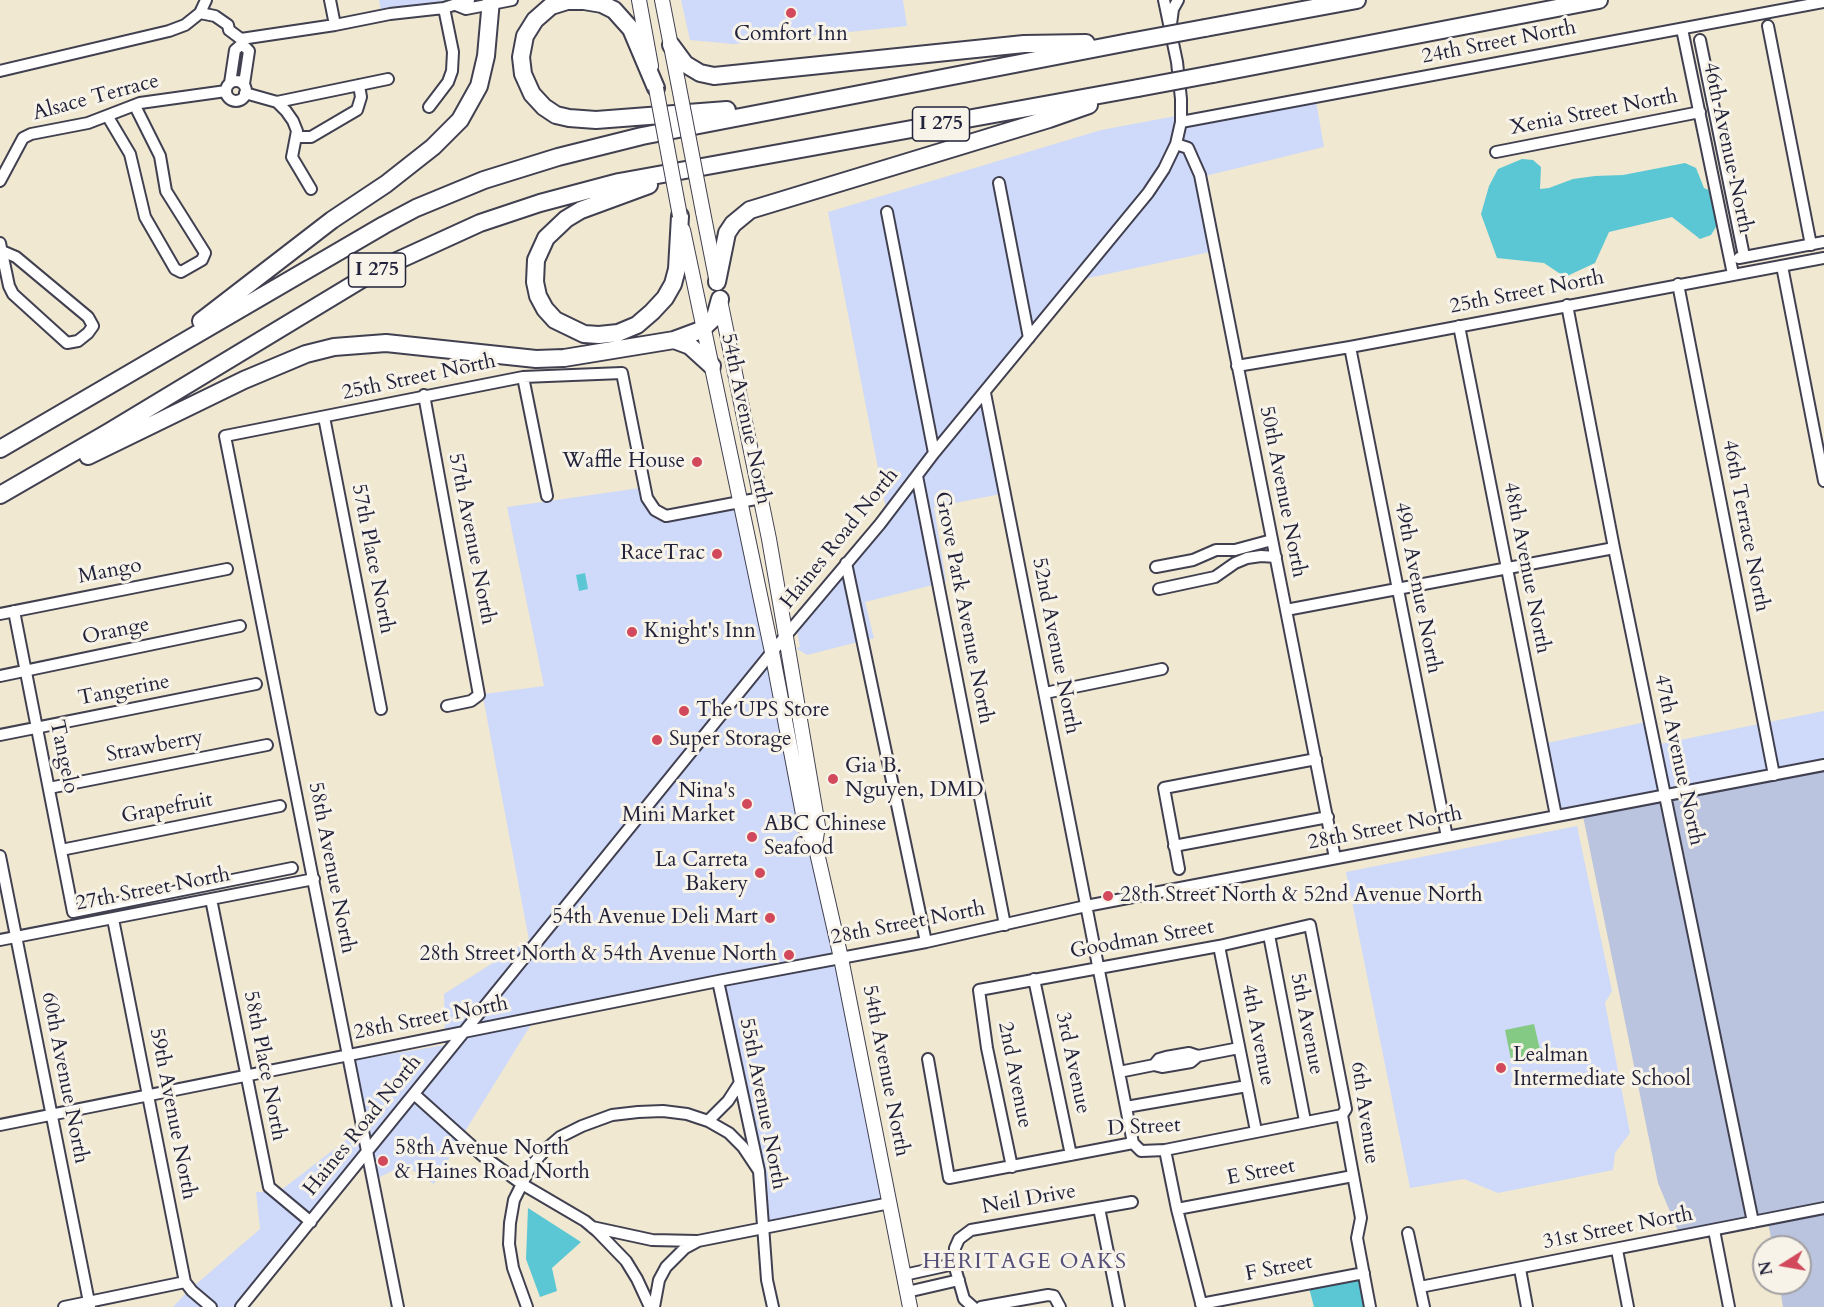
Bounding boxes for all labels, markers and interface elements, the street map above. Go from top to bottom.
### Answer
marker: Comfort Inn [784,6,798,20]
street label: 24th Street North [1420,16,1578,70]
place label: Comfort Inn [734,22,848,48]
street label: 46th Avenue North [1697,60,1757,236]
street label: Alsace Terrace [30,69,162,127]
street label: Xenia Street North [1508,84,1680,142]
road number: I 275 [912,107,970,141]
road number: I 275 [348,253,406,287]
street label: 25th Street North [1448,266,1606,320]
street label: 54th Avenue North [715,331,775,507]
street label: 25th Street North [340,349,498,407]
street label: 50th Avenue North [1253,404,1311,580]
street label: 46th Terrace North [1716,438,1774,614]
place label: Waffle House [562,449,685,475]
street label: 57th Avenue North [442,451,500,627]
marker: Waffle House [690,455,704,469]
street label: Haines Road North [776,464,904,614]
street label: 48th Avenue North [1497,480,1555,656]
street label: 57th Place North [345,482,399,636]
street label: Grove Park Avenue North [928,490,998,726]
street label: 49th Avenue North [1388,500,1446,676]
place label: RaceTrac [621,541,705,567]
marker: RaceTrac [710,547,724,561]
street label: Mango [76,554,144,590]
street label: 52nd Avenue North [1026,556,1084,736]
street label: Orange [80,613,152,651]
place label: Knight's Inn [644,619,756,645]
marker: Knight's Inn [625,625,639,639]
street label: Tangerine [76,670,172,712]
street label: 47th Avenue North [1648,672,1708,848]
place label: The UPS Store [696,698,830,724]
marker: The UPS Store [677,704,691,718]
street label: Tangelo [43,718,83,796]
street label: Strawberry [105,725,205,769]
place label: Super Storage [669,727,792,753]
marker: Super Storage [650,733,664,747]
place label: Gia B. Nguyen, DMD [845,754,984,804]
marker: Gia B. Nguyen, DMD [826,772,840,786]
place label: Nina's Mini Market [622,779,735,829]
street label: 58th Avenue North [302,780,360,956]
street label: Grapefruit [119,788,215,830]
marker: Nina's Mini Market [740,797,754,811]
street label: 28th Street North [1306,802,1464,856]
place label: ABC Chinese Seafood [764,812,886,862]
marker: ABC Chinese Seafood [745,830,759,844]
place label: La Carreta Bakery [655,848,748,898]
street label: 27th Street North [74,863,232,917]
marker: La Carreta Bakery [753,866,767,880]
place label: 28th Street North & 52nd Avenue North [1120,883,1483,909]
marker: 28th Street North & 52nd Avenue North [1101,889,1115,903]
street label: 28th Street North [829,897,987,951]
place label: 54th Avenue Deli Mart [552,905,758,931]
marker: 54th Avenue Deli Mart [763,911,777,925]
street label: Goodman Street [1068,915,1216,965]
place label: 28th Street North & 54th Avenue North [419,942,777,968]
marker: 28th Street North & 54th Avenue North [782,948,796,962]
street label: 5th Avenue [1284,971,1328,1077]
street label: 4th Avenue [1235,982,1279,1088]
street label: 54th Avenue North [856,983,914,1159]
street label: 58th Place North [237,989,291,1143]
street label: 60th Avenue North [35,990,93,1166]
street label: 28th Street North [352,992,510,1046]
street label: 3rd Avenue [1049,1010,1095,1116]
street label: 55th Avenue North [733,1016,791,1192]
street label: 2nd Avenue [991,1020,1037,1130]
street label: 59th Avenue North [143,1026,201,1202]
place label: Lealman Intermediate School [1513,1043,1691,1093]
street label: Haines Road North [299,1051,427,1201]
street label: 6th Avenue [1344,1060,1384,1166]
marker: Lealman Intermediate School [1494,1061,1508,1075]
street label: D Street [1107,1114,1181,1142]
place label: 58th Avenue North & Haines Road North [395,1136,590,1186]
marker: 58th Avenue North & Haines Road North [376,1154,390,1168]
street label: E Street [1225,1154,1297,1192]
street label: Neil Drive [980,1179,1078,1221]
street label: 31st Street North [1541,1202,1695,1256]
north arrow [1752,1235,1812,1295]
district label: HERITAGE OAKS [923,1250,1127,1276]
street label: F Street [1243,1250,1315,1288]
text: N [1754,1259,1778,1277]

